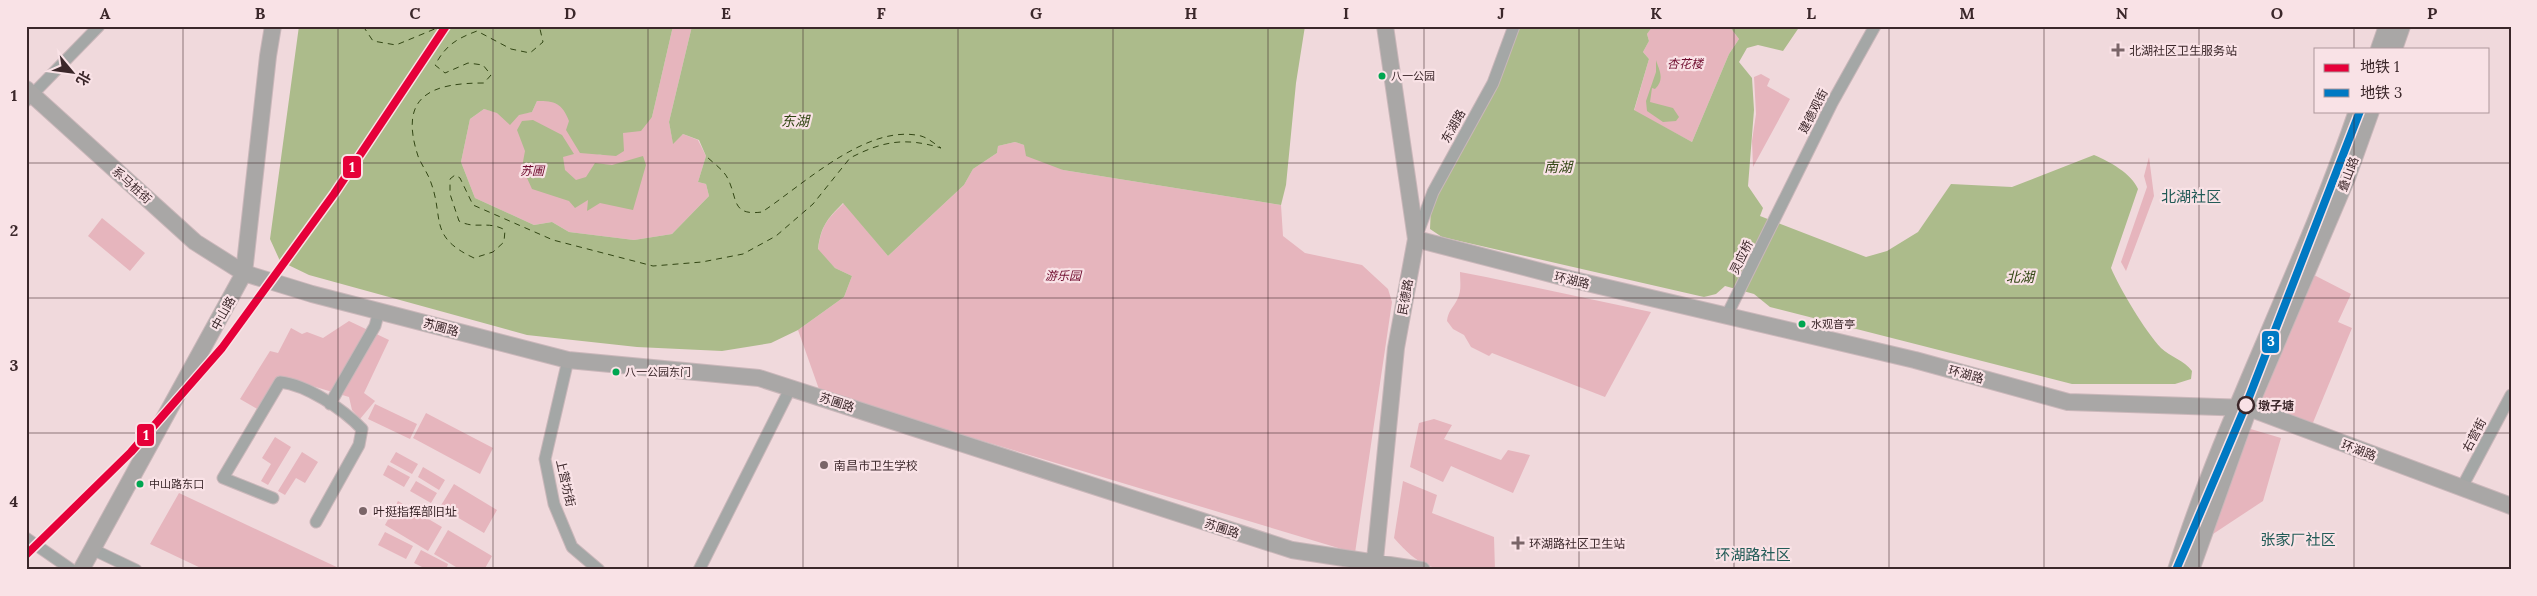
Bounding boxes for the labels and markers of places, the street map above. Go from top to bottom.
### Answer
marker: 北湖社区卫生服务站 [2111,43,2125,57]
place label: 北湖社区卫生服务站 [2129,43,2237,58]
place label: 八一公园 [1391,69,1435,83]
marker: 八一公园 [1377,71,1387,81]
place label: 水观音亭 [1811,317,1855,331]
marker: 水观音亭 [1797,319,1807,329]
place label: 八一公园东门 [625,365,691,379]
marker: 八一公园东门 [611,367,621,377]
marker: 墩子塘 [2237,396,2255,414]
place label: 墩子塘 [2258,398,2294,413]
place label: 南昌市卫生学校 [834,458,918,473]
marker: 南昌市卫生学校 [818,459,830,471]
place label: 中山路东口 [149,477,204,491]
marker: 中山路东口 [135,479,145,489]
place label: 叶挺指挥部旧址 [373,504,457,519]
marker: 叶挺指挥部旧址 [357,505,369,517]
marker: 环湖路社区卫生站 [1511,536,1525,550]
place label: 环湖路社区卫生站 [1529,536,1625,551]

